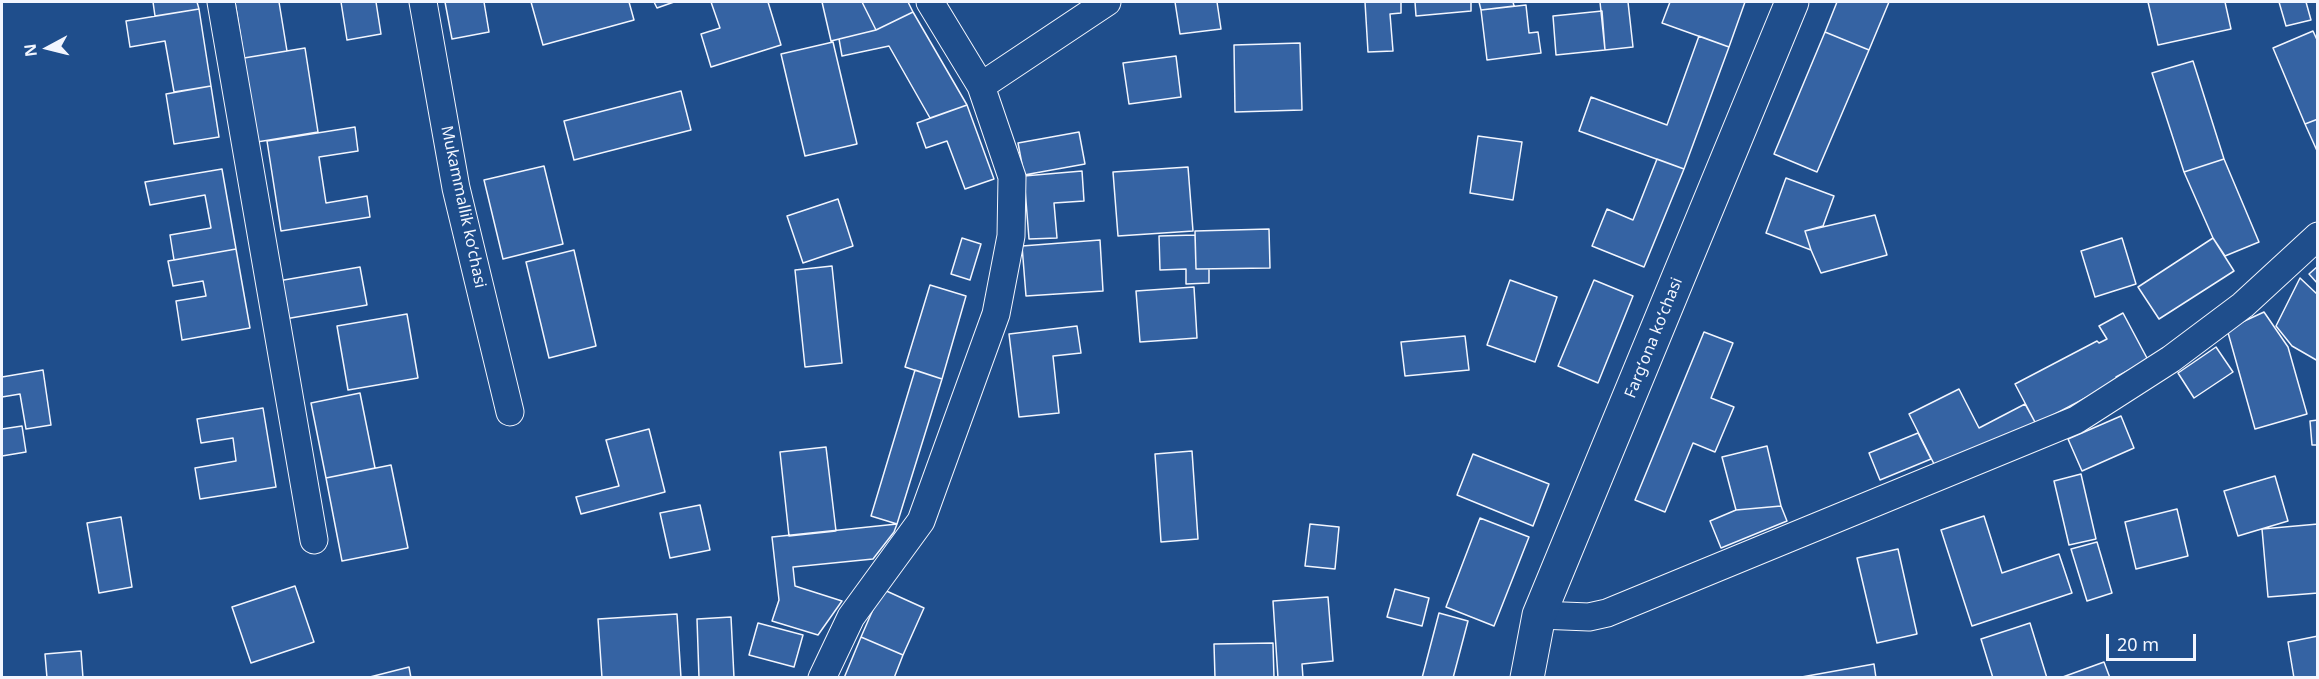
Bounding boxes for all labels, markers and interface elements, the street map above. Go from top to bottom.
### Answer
north arrow [18,18,78,78]
text: N [18,42,42,58]
street label: Mukammallik koʻchasi [436,124,490,290]
street label: Fargʻona koʻchasi [1621,275,1687,401]
scale bar [2109,622,2199,660]
text: 20 m [2117,632,2159,656]

